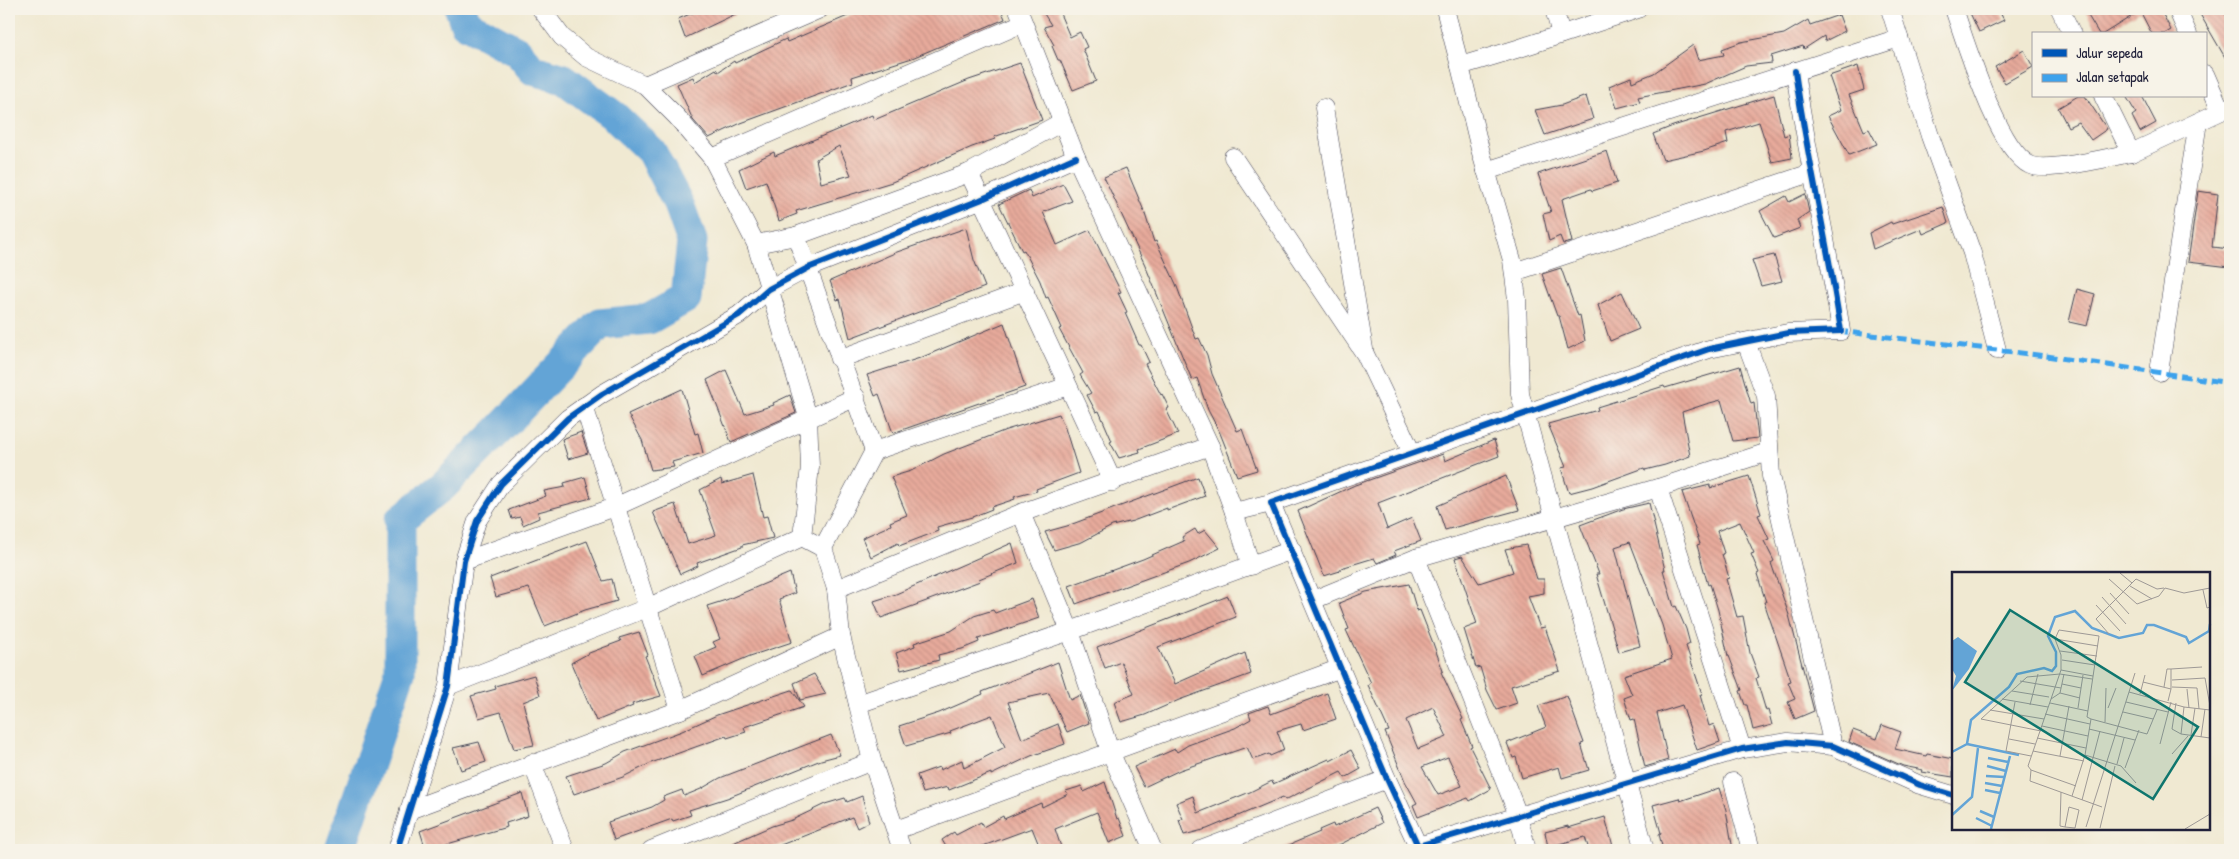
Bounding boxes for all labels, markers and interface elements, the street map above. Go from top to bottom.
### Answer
legend [2032,32,2206,98]
text: Jalur sepeda [2076,42,2143,63]
text: Jalan setapak [2076,66,2149,87]
inset map [1952,572,2209,829]

